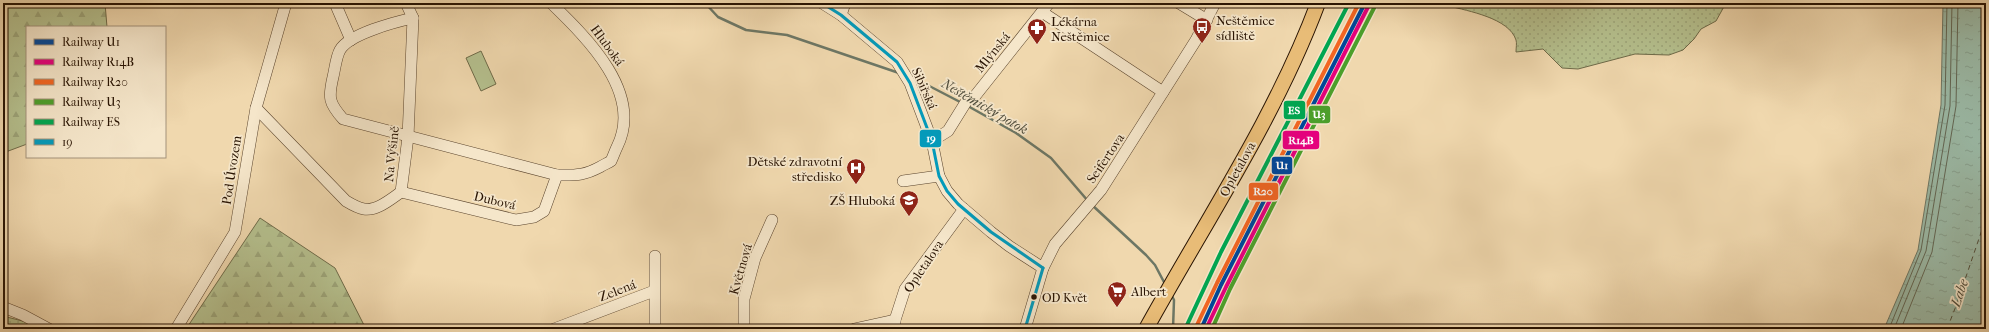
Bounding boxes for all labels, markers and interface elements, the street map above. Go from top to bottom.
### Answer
place label: Neštěmice sídliště [1216,13,1275,43]
place label: Lékárna Neštěmice [1051,14,1110,44]
bus stop icon: Neštěmice sídliště [1191,16,1213,44]
pharmacy icon: Lékárna Neštěmice [1026,17,1048,45]
street label: Hluboká [588,22,628,70]
legend [26,26,166,158]
street label: Mlýnská [972,29,1014,75]
text: Railway U1 [62,35,120,49]
text: Railway R14B [62,55,134,69]
street label: Sibiřská [909,65,941,112]
water label: Neštěmický potok [938,74,1031,138]
text: Railway R20 [62,75,128,89]
text: Railway U3 [62,95,121,109]
line badge: ES [1283,100,1306,120]
text: ES [1288,104,1301,117]
line badge: U3 [1308,105,1331,124]
text: U3 [1311,108,1326,121]
text: Railway ES [62,115,120,129]
street label: Na Výšině [381,125,402,183]
line badge: 19 [919,129,942,148]
street label: Seifertova [1083,130,1128,186]
line badge: R14B [1282,130,1320,150]
text: 19 [926,132,936,145]
street label: Pod Úvozem [219,134,244,206]
text: R14B [1288,134,1314,147]
text: 19 [62,135,73,149]
street label: Opletalova [1216,138,1259,199]
place label: Dětské zdravotní středisko [748,154,842,184]
line badge: U1 [1271,156,1293,175]
hospital icon: Dětské zdravotní středisko [845,157,867,185]
text: U1 [1275,159,1288,172]
line badge: R20 [1248,182,1279,201]
text: R20 [1253,185,1273,198]
street label: Dubová [472,188,518,213]
school or university icon: ZŠ Hluboká [898,189,920,217]
place label: ZŠ Hluboká [830,193,896,208]
street label: Opletalova [900,236,947,295]
street label: Květnová [726,241,755,296]
street label: Zelená [596,276,639,304]
water label: Labe [1947,277,1972,310]
supermarket icon: Albert [1106,280,1128,308]
place label: Albert [1130,284,1167,299]
place label: OD Květ [1042,291,1088,305]
marker: OD Květ [1029,292,1039,302]

